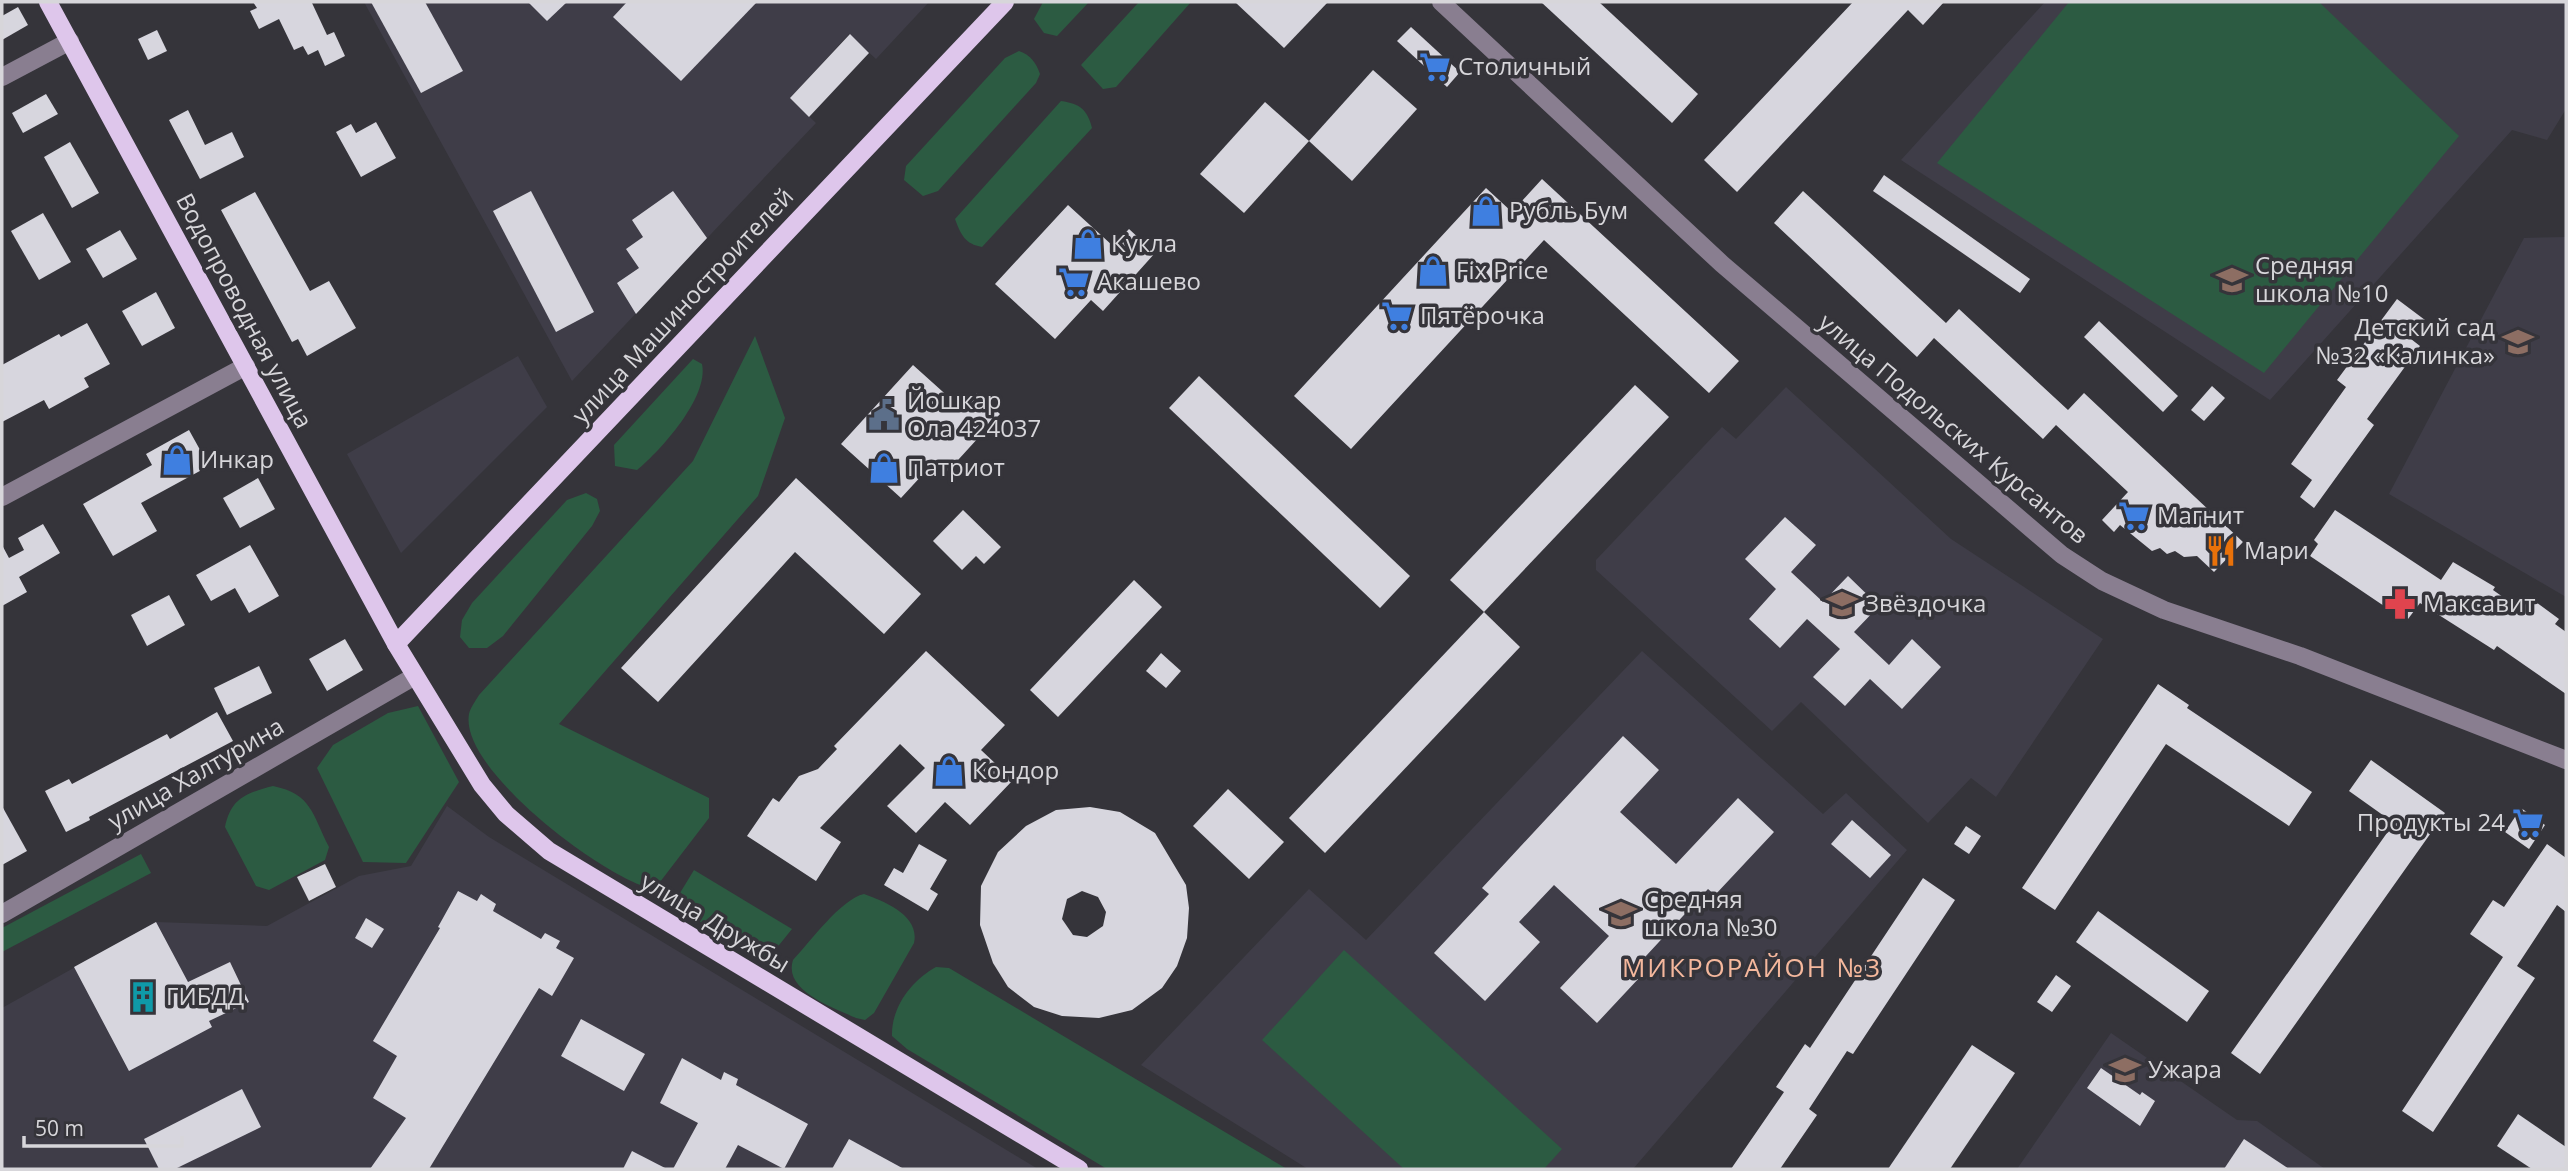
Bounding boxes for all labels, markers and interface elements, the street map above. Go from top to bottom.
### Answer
place label: Столичный [1458,49,1591,82]
supermarket icon: Столичный [1418,50,1452,84]
street label: улица Машиностроителей [564,180,800,430]
street label: Водопроводная улица [169,187,321,434]
place label: Рубль Бум [1509,193,1628,226]
shop icon: Рубль Бум [1469,194,1503,228]
place label: Кукла [1111,226,1177,259]
shop icon: Кукла [1071,227,1105,261]
place label: Средняя школа №10 [2255,248,2388,309]
place label: Fix Price [1456,253,1549,286]
shop icon: Fix Price [1416,254,1450,288]
school or university icon: Средняя школа №10 [2215,263,2249,297]
place label: Акашево [1097,264,1201,297]
supermarket icon: Акашево [1057,265,1091,299]
place label: Пятёрочка [1420,298,1545,331]
supermarket icon: Пятёрочка [1380,299,1414,333]
street label: улица Подольских Курсантов [1812,305,2096,551]
place label: Детский сад №32 «Калинка» [2315,310,2495,371]
school or university icon: Детский сад №32 «Калинка» [2501,325,2535,359]
place label: Йошкар Ола 424037 [907,383,1041,444]
public building icon: Йошкар Ола 424037 [867,398,901,432]
place label: Инкар [200,442,274,475]
shop icon: Инкар [160,443,194,477]
place label: Патриот [907,450,1005,483]
shop icon: Патриот [867,451,901,485]
place label: Магнит [2157,498,2244,531]
supermarket icon: Магнит [2117,499,2151,533]
place label: Мари [2244,533,2309,566]
restaurant icon: Мари [2204,534,2238,568]
place label: Звёздочка [1865,586,1986,619]
place label: Максавит [2423,586,2536,619]
school or university icon: Звёздочка [1825,587,1859,621]
pharmacy icon: Максавит [2383,587,2417,621]
street label: улица Халтурина [101,709,289,837]
place label: Кондор [972,753,1059,786]
shop icon: Кондор [932,754,966,788]
place label: Продукты 24 [2357,805,2505,838]
supermarket icon: Продукты 24 [2511,806,2545,840]
street label: улица Дружбы [635,864,797,979]
place label: Средняя школа №30 [1644,882,1777,943]
school or university icon: Средняя школа №30 [1604,897,1638,931]
district label: МИКРОРАЙОН №3 [1622,949,1882,985]
place label: ГИБДД [166,979,244,1012]
building icon: ГИБДД [126,980,160,1014]
place label: Ужара [2148,1052,2222,1085]
school or university icon: Ужара [2108,1053,2142,1087]
scale bar [24,1104,182,1148]
text: 50 m [35,1114,84,1142]

